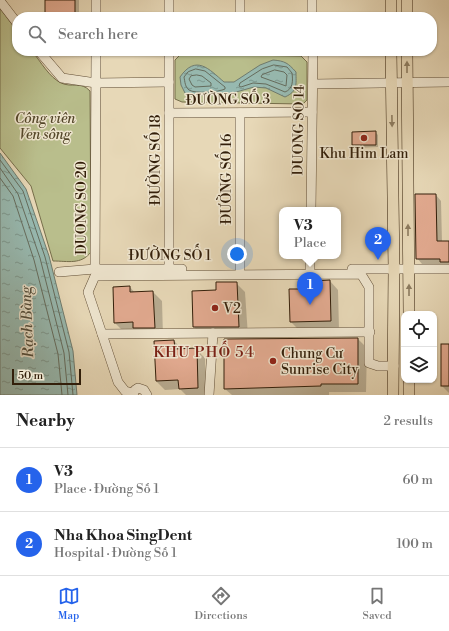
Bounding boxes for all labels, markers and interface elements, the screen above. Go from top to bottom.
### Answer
search box [12,12,437,56]
icon: search [26,23,48,45]
text: Search here [58,25,138,44]
one-way arrow [404,60,410,73]
street label: DUONG SO 14 [289,85,309,175]
street label: ĐƯỜNG SỐ 3 [186,86,271,110]
park label: Công viên Ven sông [15,110,76,144]
street label: ĐƯỜNG SỐ 18 [143,114,165,206]
one-way arrow [389,115,395,128]
street label: ĐƯỜNG SỐ 16 [214,133,236,224]
marker: Khu Him Lam [359,133,369,143]
place label: Khu Him Lam [319,145,409,163]
street label: DUONG SO 20 [73,161,91,255]
popup [279,207,341,259]
text: V3 [294,216,313,235]
one-way arrow [405,223,411,236]
pin: 2 [365,227,391,260]
text: Place [294,235,326,251]
street label: ĐƯỜNG SỐ 1 [129,243,211,265]
your location [227,244,247,264]
pin: 1 [297,272,323,305]
one-way arrow [406,283,412,296]
water label: Rạch Bàng [17,285,38,359]
place label: V2 [222,300,241,318]
marker: V2 [210,303,220,313]
map controls [401,311,437,383]
button: locate [401,311,437,347]
district label: KHU PHỐ 54 [153,340,255,362]
place label: Chung Cư Sunrise City [281,345,358,379]
button: layers [401,347,437,383]
marker: Chung Cư Sunrise City [268,356,278,366]
scale bar [12,367,81,386]
text: 50 m [18,369,43,383]
text: Nearby [16,410,75,432]
text: 2 results [384,413,433,429]
text: V3 [54,462,73,481]
text: 1 [26,472,32,488]
text: 60 m [402,472,433,488]
text: Place · Đường Số 1 [54,481,159,497]
text: Nha Khoa SingDent [54,526,192,545]
text: 2 [25,536,33,552]
text: 100 m [397,536,433,552]
text: Hospital · Đường Số 1 [54,545,177,561]
tab: Map [58,585,80,623]
tab: Directions [195,585,248,623]
tab: Saved [363,585,391,623]

